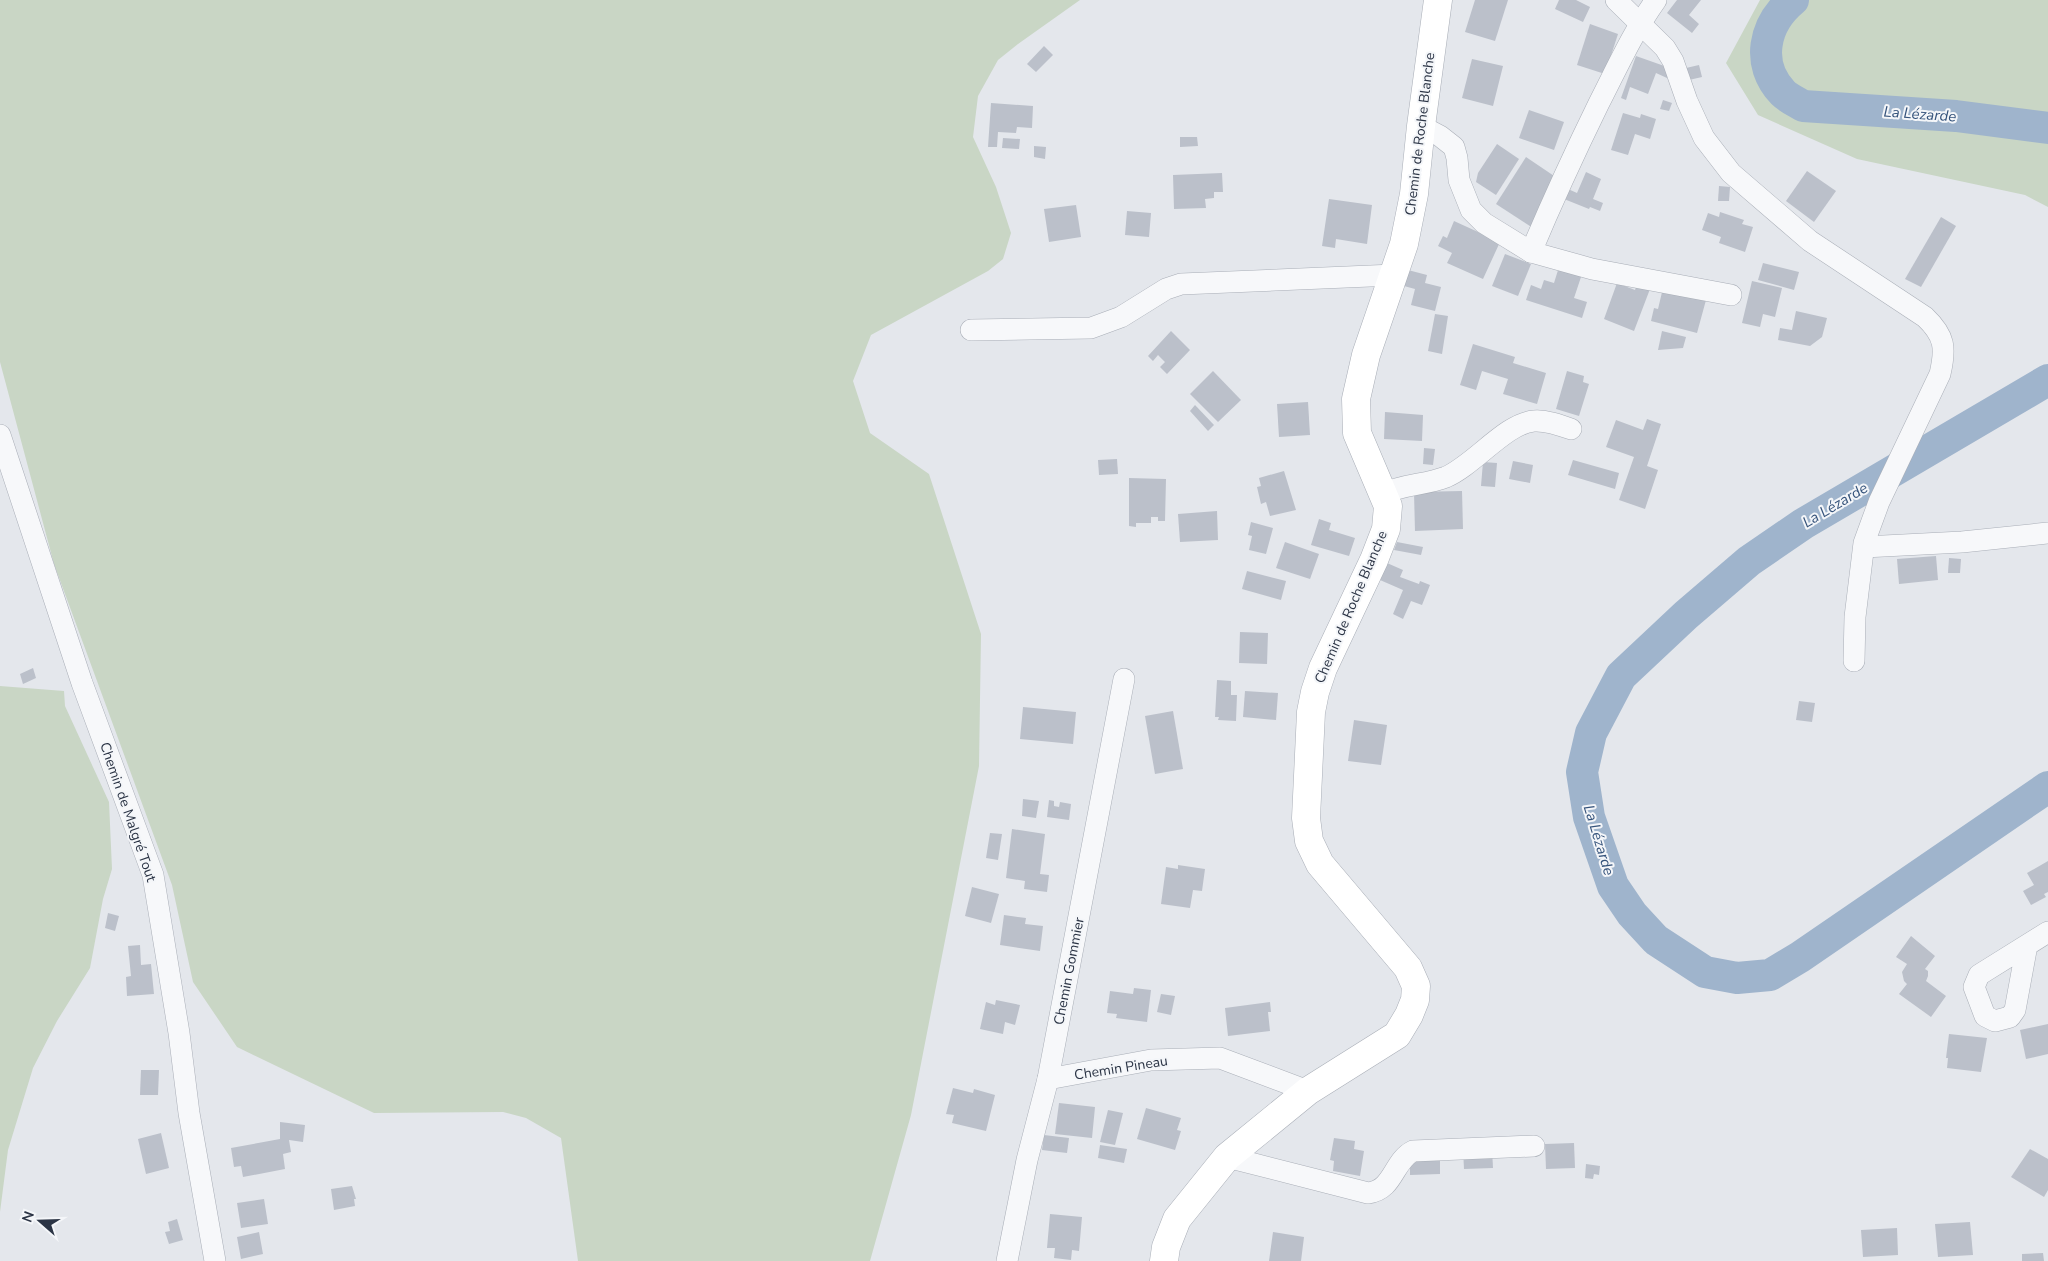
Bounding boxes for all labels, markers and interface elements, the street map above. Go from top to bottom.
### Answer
street label: Chemin de Roche Blanche [1401,51,1439,217]
water label: La Lézarde [1883,101,1957,127]
water label: La Lézarde [1799,478,1871,532]
street label: Chemin de Roche Blanche [1310,528,1392,686]
street label: Chemin de Malgré Tout [95,740,161,884]
water label: La Lézarde [1579,802,1619,878]
street label: Chemin Gommier [1049,916,1089,1026]
street label: Chemin Pineau [1073,1051,1169,1085]
north arrow [15,1196,65,1246]
text: N [18,1209,39,1225]

